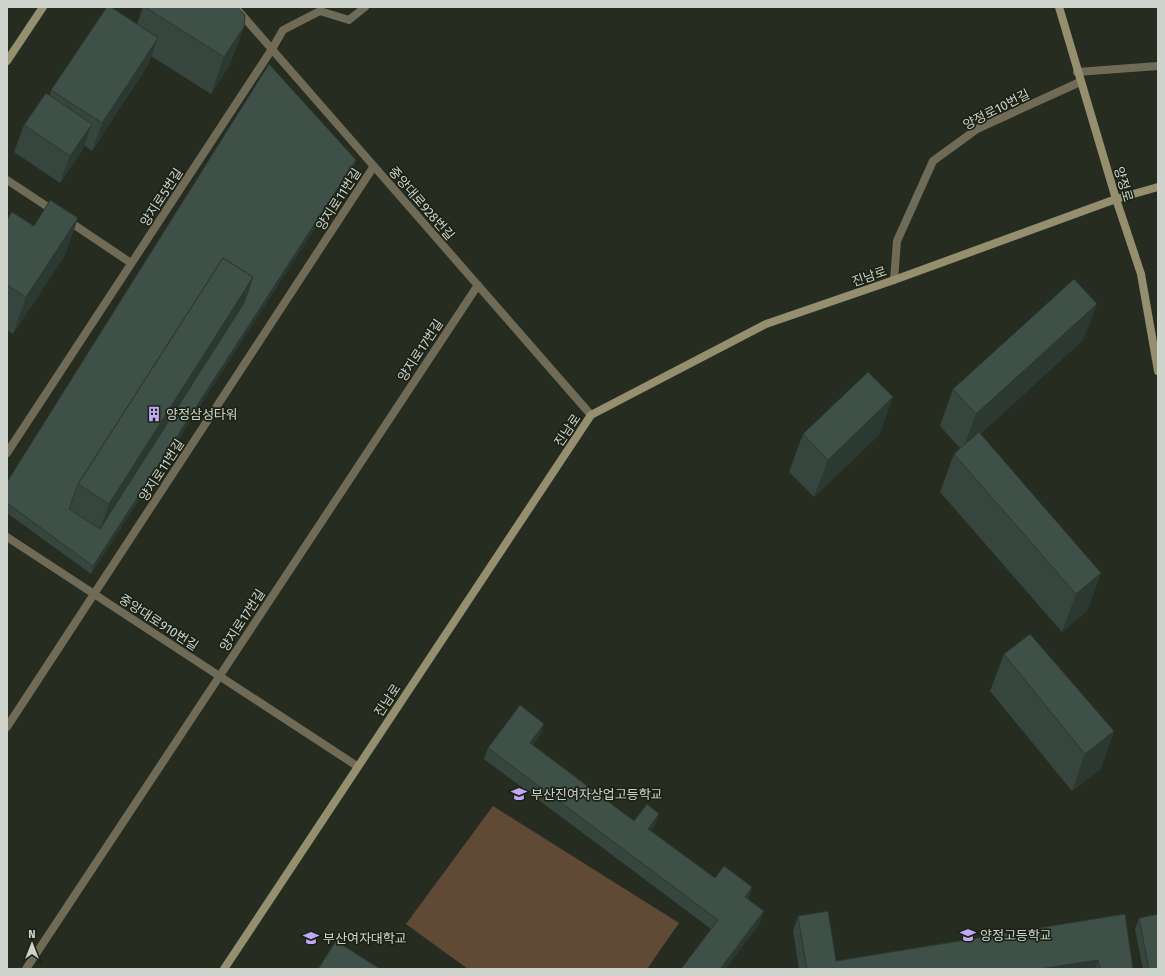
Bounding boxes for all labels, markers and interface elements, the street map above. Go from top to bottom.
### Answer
street label: 양정로10번길 [960,86,1032,133]
street label: 중앙대로928번길 [386,164,457,243]
street label: 양지로5번길 [137,165,186,229]
street label: 양지로11번길 [313,165,364,233]
street label: 양정로 [1111,165,1136,204]
street label: 진남로 [850,264,889,289]
street label: 양지로17번길 [395,316,446,384]
building icon: 양정삼성타워 [145,405,163,423]
place label: 양정삼성타워 [166,407,238,422]
street label: 진남로 [551,411,584,449]
street label: 양지로11번길 [136,436,187,504]
street label: 양지로17번길 [217,586,268,654]
street label: 중앙대로910번길 [116,591,201,654]
street label: 진남로 [371,681,404,719]
school or university icon: 부산진여자상업고등학교 [510,785,528,803]
place label: 부산진여자상업고등학교 [531,787,663,802]
north arrow [12,924,52,964]
school or university icon: 양정고등학교 [959,926,977,944]
text: N [28,928,36,941]
place label: 양정고등학교 [980,928,1052,943]
school or university icon: 부산여자대학교 [302,929,320,947]
place label: 부산여자대학교 [323,931,407,946]

